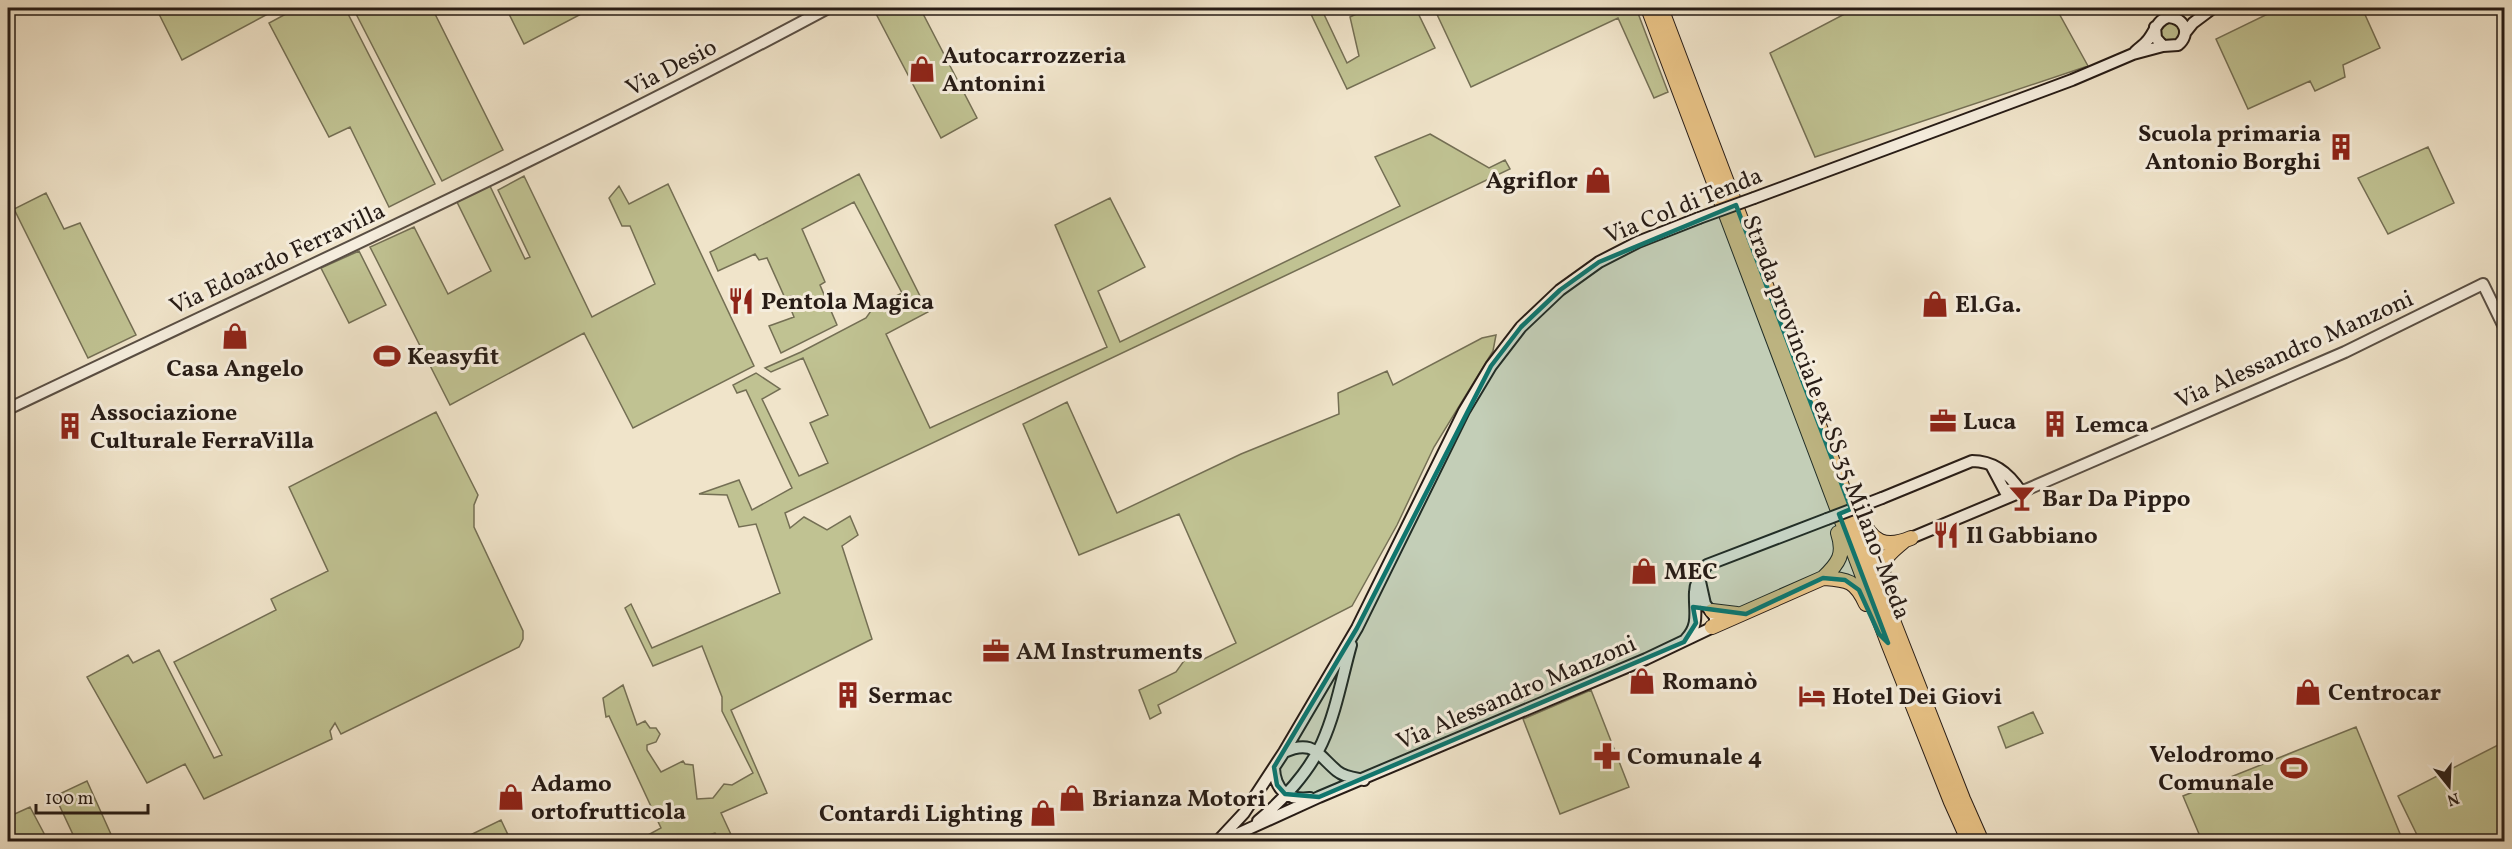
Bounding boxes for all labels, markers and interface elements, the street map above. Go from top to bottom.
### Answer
street label: Via Desio [620,31,723,106]
place label: Autocarrozzeria Antonini [942,40,1126,102]
shop icon: Autocarrozzeria Antonini [907,54,937,84]
place label: Scuola primaria Antonio Borghi [2138,118,2321,180]
building icon: Scuola primaria Antonio Borghi [2326,132,2356,162]
street label: Via Col di Tenda [1600,160,1768,254]
place label: Agriflor [1486,165,1578,199]
shop icon: Agriflor [1583,165,1613,195]
street label: Via Edoardo Ferravilla [165,195,391,325]
street label: Strada provinciale ex SS 35 Milano-Meda [1732,211,1918,625]
street label: Via Alessandro Manzoni [2170,283,2419,419]
restaurant icon: Pentola Magica [726,286,756,316]
place label: Pentola Magica [761,286,934,320]
shop icon: El.Ga. [1920,289,1950,319]
place label: El.Ga. [1955,289,2022,323]
shop icon: Casa Angelo [220,321,250,351]
sports icon: Keasyfit [372,341,402,371]
place label: Keasyfit [407,341,499,375]
place label: Casa Angelo [166,353,304,387]
place label: Associazione Culturale FerraVilla [90,397,314,459]
office icon: Luca [1928,406,1958,436]
place label: Luca [1963,406,2016,440]
building icon: Lemca [2040,409,2070,439]
place label: Lemca [2075,409,2149,443]
building icon: Associazione Culturale FerraVilla [55,411,85,441]
bar icon: Bar Da Pippo [2007,483,2037,513]
place label: Bar Da Pippo [2042,483,2191,517]
restaurant icon: Il Gabbiano [1931,520,1961,550]
place label: Il Gabbiano [1966,520,2098,554]
shop icon: MEC [1629,556,1659,586]
place label: MEC [1664,556,1718,590]
street label: Via Alessandro Manzoni [1392,628,1642,760]
office icon: AM Instruments [981,636,1011,666]
place label: AM Instruments [1016,636,1203,670]
shop icon: Romanò [1627,666,1657,696]
place label: Romanò [1662,666,1757,700]
shop icon: Centrocar [2293,677,2323,707]
place label: Centrocar [2328,677,2441,711]
building icon: Sermac [833,680,863,710]
place label: Sermac [868,680,953,714]
hotel icon: Hotel Dei Giovi [1797,681,1827,711]
place label: Hotel Dei Giovi [1832,681,2002,715]
place label: Velodromo Comunale [2149,739,2274,801]
pharmacy icon: Comunale 4 [1592,741,1622,771]
place label: Comunale 4 [1627,741,1762,775]
sports icon: Velodromo Comunale [2279,753,2309,783]
north arrow [2419,756,2479,816]
place label: Adamo ortofrutticola [531,768,686,830]
scale bar [36,777,148,815]
shop icon: Adamo ortofrutticola [496,782,526,812]
shop icon: Brianza Motori [1057,783,1087,813]
place label: Brianza Motori [1092,783,1266,817]
text: N [2444,786,2462,811]
text: 100 m [45,787,94,812]
place label: Contardi Lighting [819,798,1023,832]
shop icon: Contardi Lighting [1028,798,1058,828]

